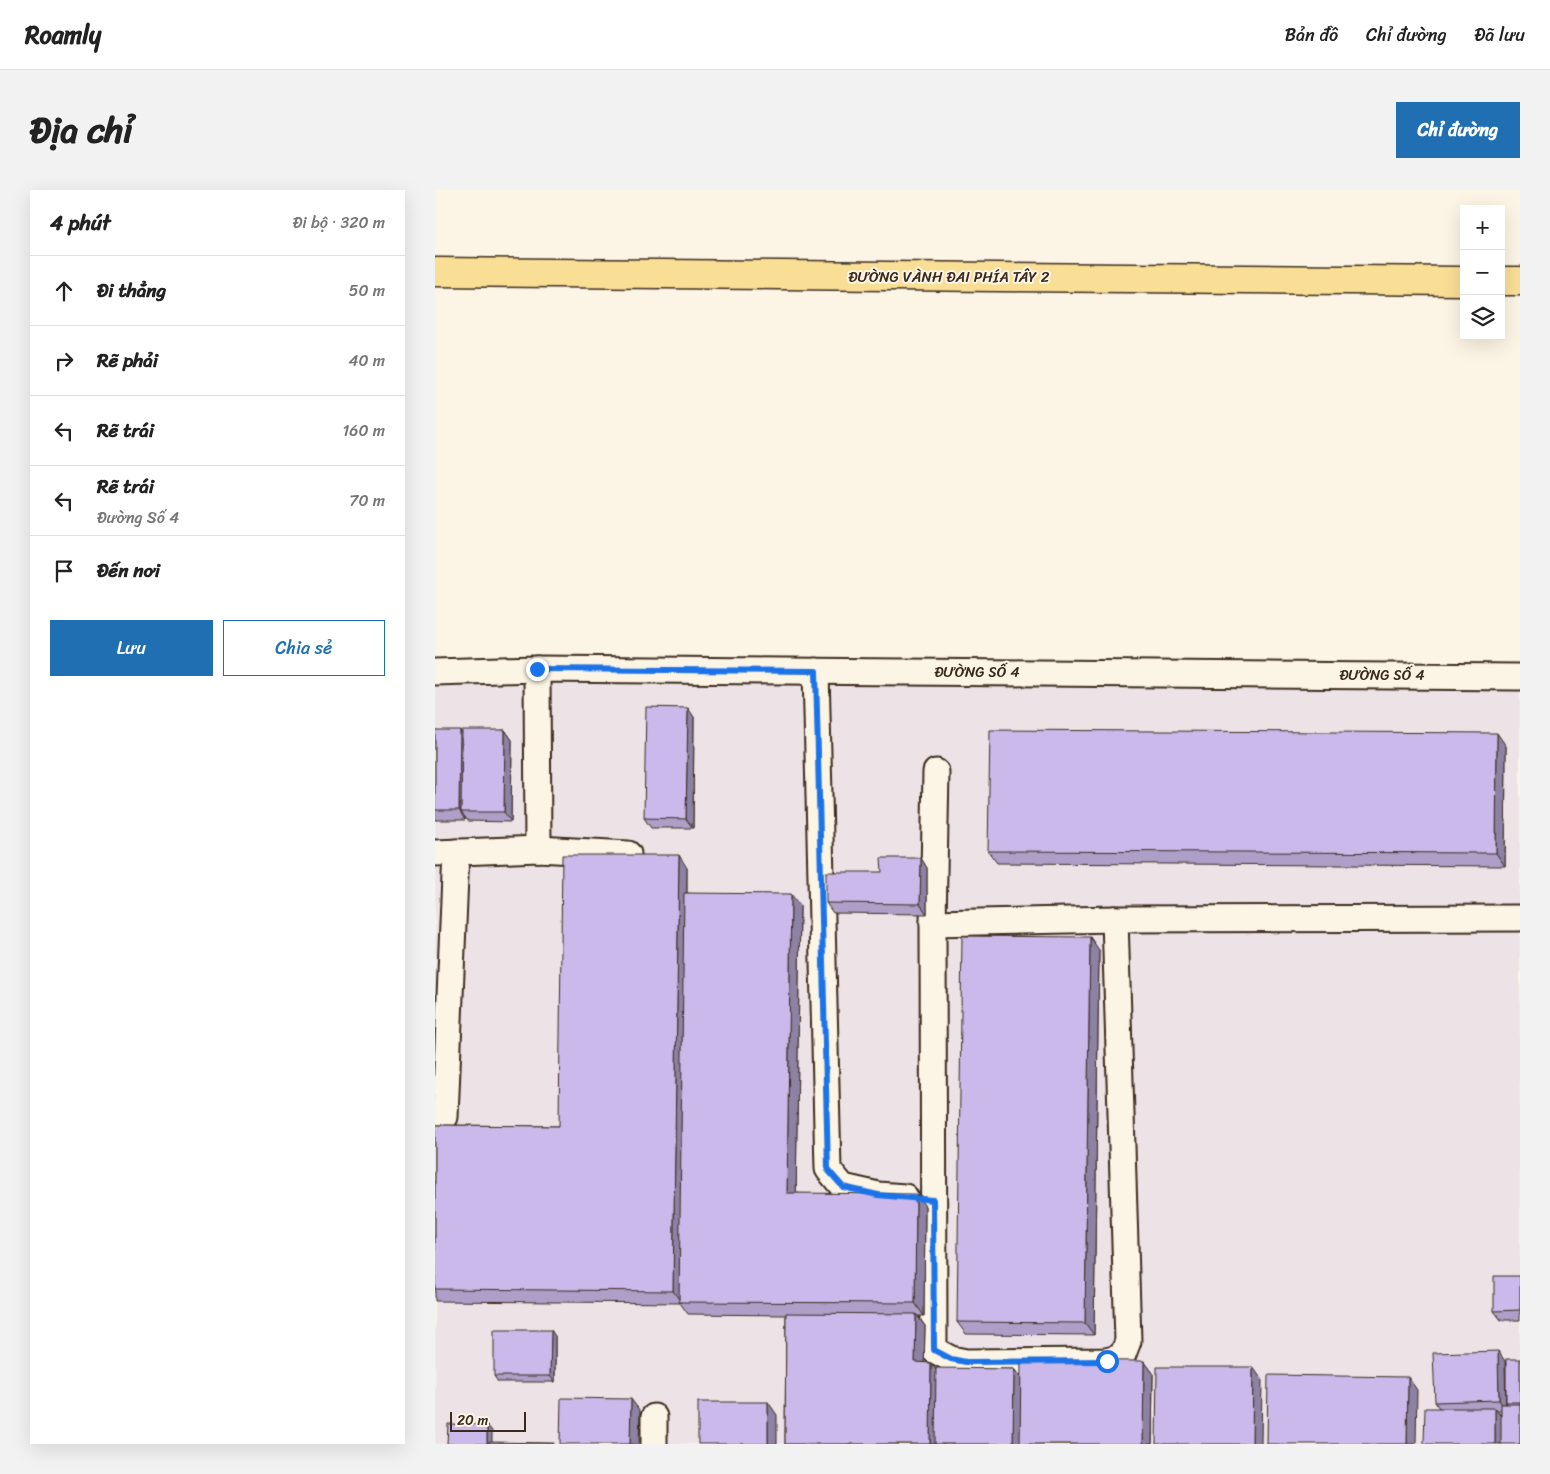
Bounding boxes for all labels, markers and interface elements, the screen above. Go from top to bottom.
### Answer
text: Roamly [25,14,101,56]
text: Bản đồ [1285,19,1338,51]
text: Chỉ đường [1366,19,1447,51]
text: Đã lưu [1475,19,1525,51]
text: Địa chỉ [30,99,133,161]
button: Chỉ đường [1396,102,1520,158]
text: 4 phút [50,204,110,242]
map controls [1460,205,1505,340]
button: + [1460,205,1505,250]
text: Đi bộ · 320 m [293,208,385,237]
button: − [1460,250,1505,295]
street label: ĐƯỜNG VÀNH ĐAI PHÍA TÂY 2 [849,264,1050,290]
text: Đi thẳng [97,274,166,307]
text: 50 m [349,276,385,305]
icon: ahead [50,277,78,305]
button: layers [1460,295,1505,340]
text: Rẽ phải [97,344,158,377]
text: 40 m [348,346,385,375]
icon: right [50,347,78,375]
text: Rẽ trái [97,414,154,447]
text: 160 m [342,416,385,445]
icon: left [50,417,78,445]
text: Rẽ trái [97,470,154,503]
text: 70 m [349,486,385,515]
icon: left [50,487,78,515]
text: Đường Số 4 [97,503,179,532]
text: Đến nơi [97,554,160,587]
icon: arrive [50,557,78,585]
button: Lưu [50,620,213,676]
button: Chia sẻ [223,620,385,676]
route end [526,658,549,681]
street label: ĐƯỜNG SỐ 4 [934,659,1020,685]
street label: ĐƯỜNG SỐ 4 [1339,662,1425,688]
route start [1096,1350,1119,1373]
text: 20 m [457,1408,488,1433]
scale bar [450,1409,526,1432]

